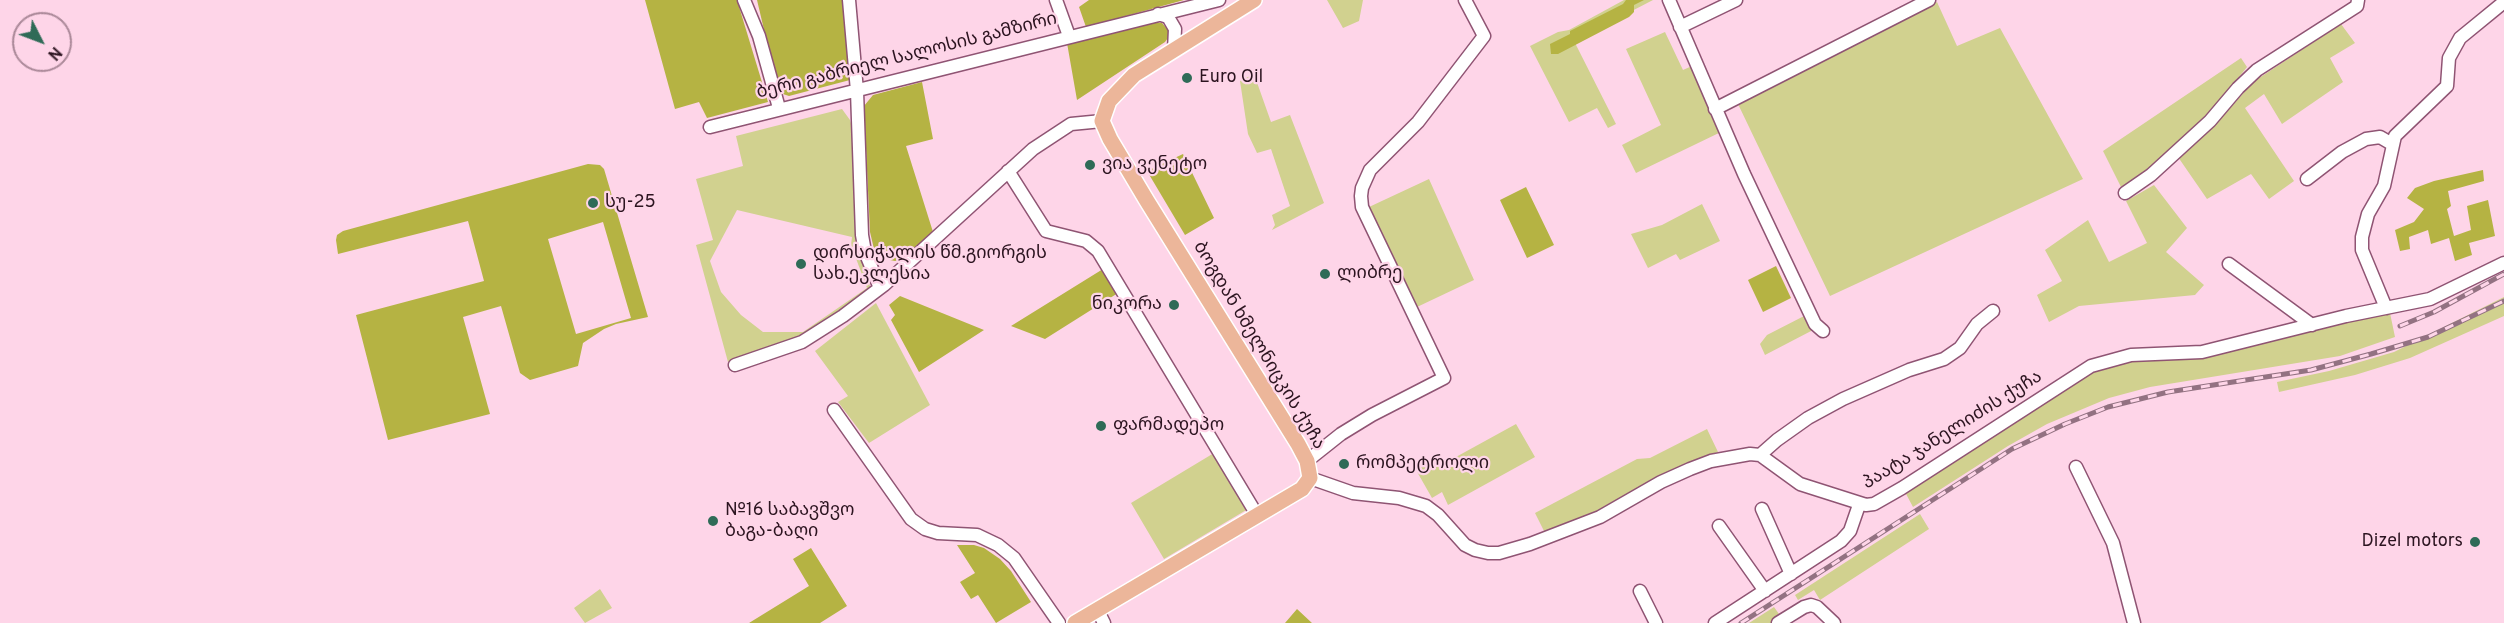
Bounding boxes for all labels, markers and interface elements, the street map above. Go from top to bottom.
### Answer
street label: ბერი გაბრიელ სალოსის გამზირი [754,9,1060,105]
north arrow [12,12,72,72]
text: N [43,42,65,64]
place label: Euro Oil [1199,67,1263,89]
marker: Euro Oil [1180,71,1194,85]
place label: ვია ვენეტო [1102,154,1207,176]
marker: ვია ვენეტო [1083,158,1097,172]
place label: სუ-25 [605,192,656,214]
marker: სუ-25 [586,196,600,210]
street label: ბოგდან ხმელნიცკის ქუჩა [1187,238,1329,454]
place label: დირსიჭალის წმ.გიორგის სახ.ეკლესია [813,243,1047,286]
marker: დირსიჭალის წმ.გიორგის სახ.ეკლესია [794,257,808,271]
place label: ლიბრე [1337,263,1403,285]
marker: ლიბრე [1318,267,1332,281]
place label: ნიკორა [1092,294,1162,316]
marker: ნიკორა [1167,298,1181,312]
street label: პაატა ჯანელიძის ქუჩა [1859,367,2047,495]
place label: ფარმადეპო [1113,415,1224,437]
marker: ფარმადეპო [1094,419,1108,433]
place label: რომპეტროლი [1356,453,1489,475]
marker: რომპეტროლი [1337,457,1351,471]
place label: №16 საბავშვო ბაგა-ბაღი [725,500,854,542]
marker: №16 საბავშვო ბაგა-ბაღი [706,514,720,528]
place label: Dizel motors [2361,531,2463,553]
marker: Dizel motors [2468,535,2482,549]

